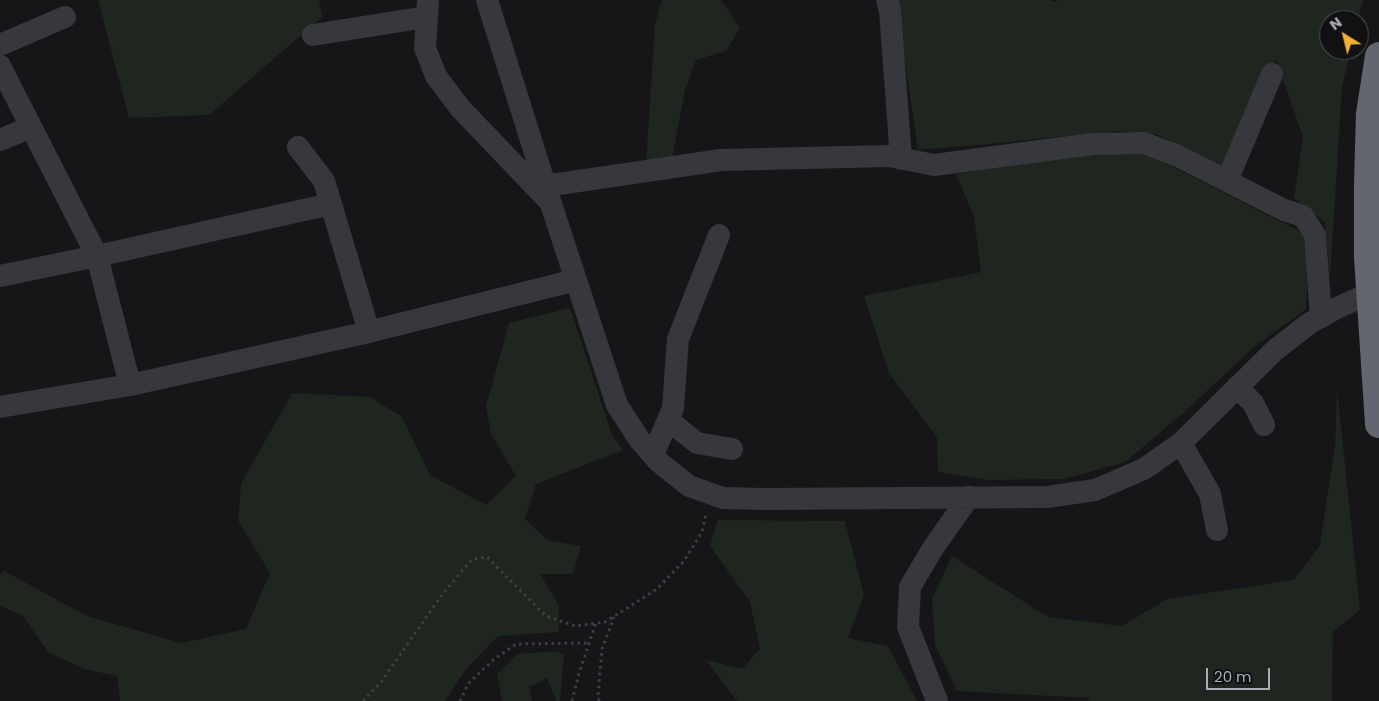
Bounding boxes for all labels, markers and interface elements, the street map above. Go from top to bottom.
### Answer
north arrow [1319,10,1369,60]
text: N [1326,12,1346,35]
scale bar [1209,658,1273,690]
text: 20 m [1214,666,1252,687]

